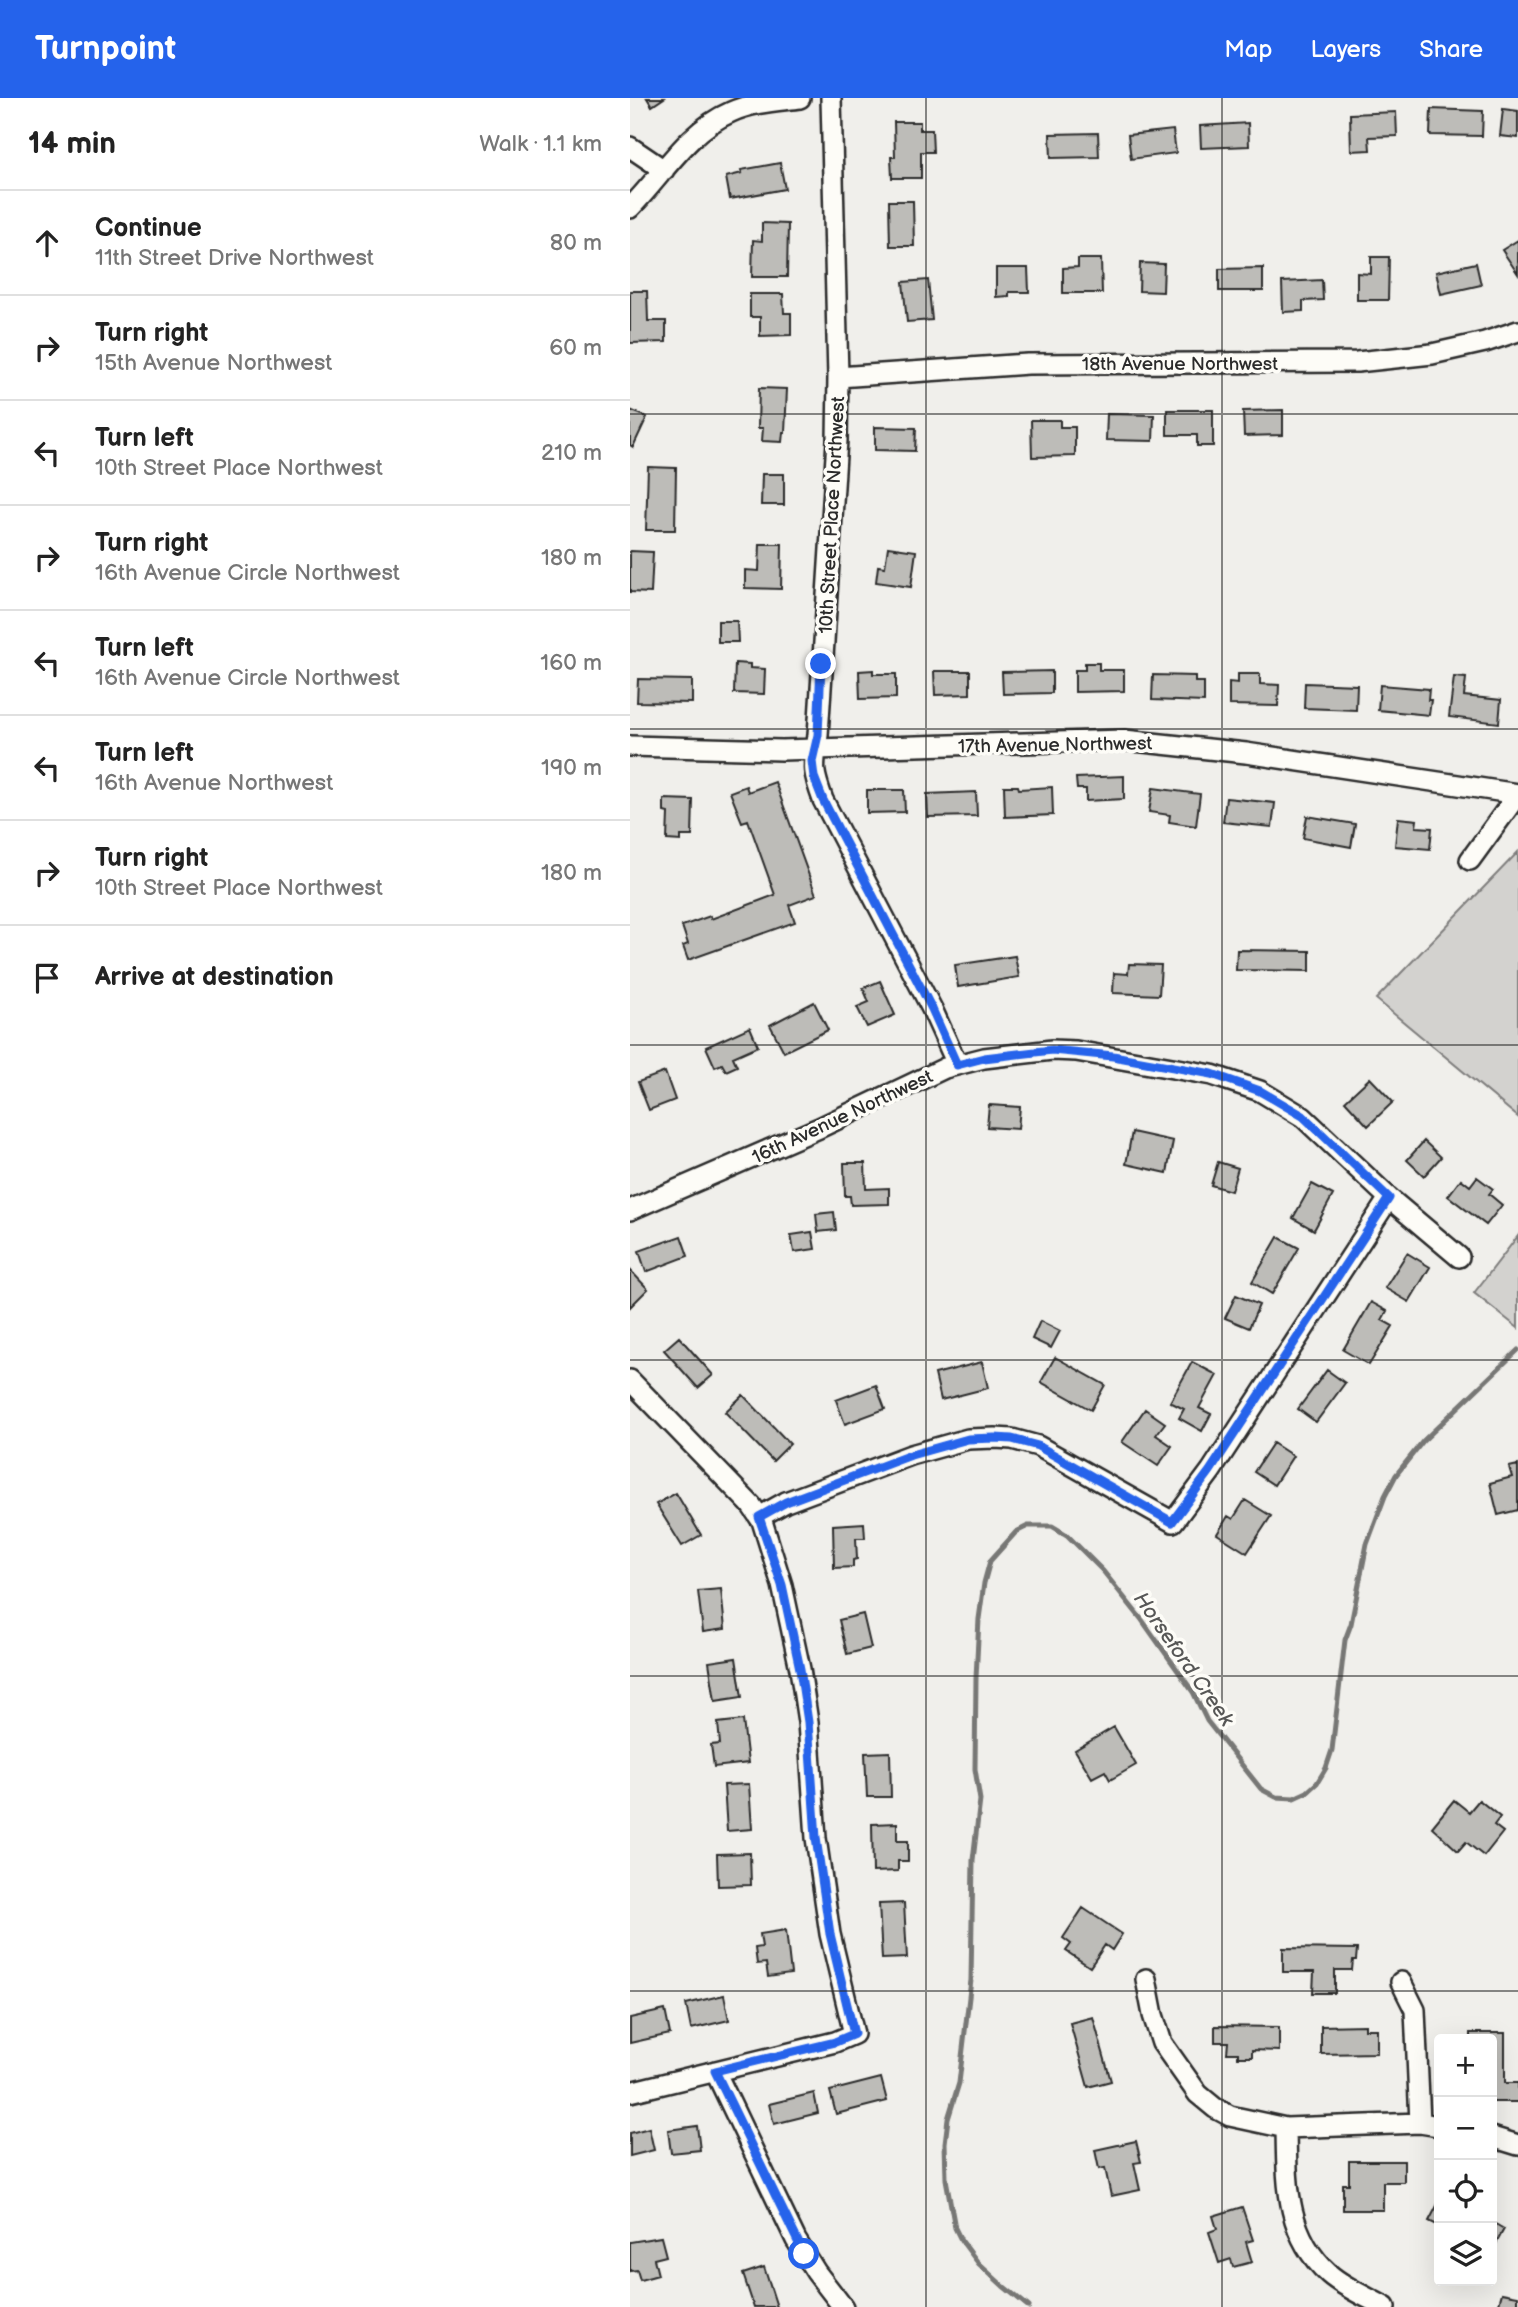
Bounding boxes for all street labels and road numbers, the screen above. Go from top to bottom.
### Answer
street label: 18th Avenue Northwest [1082,353,1278,376]
street label: 10th Street Place Northwest [815,396,850,634]
street label: 17th Avenue Northwest [958,732,1153,759]
street label: 16th Avenue Northwest [749,1065,937,1169]

